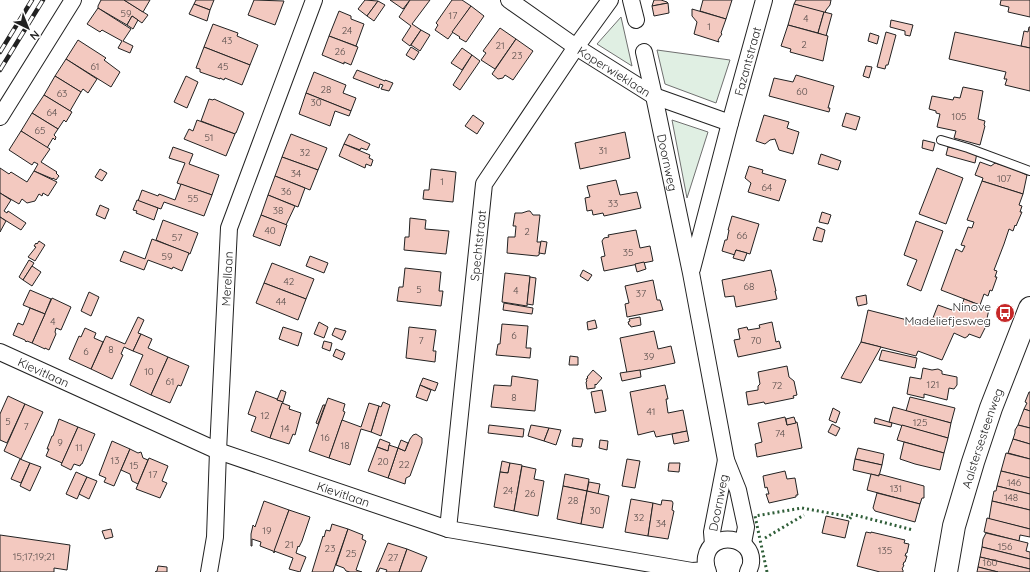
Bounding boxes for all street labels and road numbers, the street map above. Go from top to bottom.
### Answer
street label: Fazantstraat [730,25,764,97]
street label: Koperwieklaan [575,42,654,100]
street label: Doornweg [655,132,681,192]
street label: Spechtstraat [466,209,489,282]
street label: Merellaan [218,251,235,307]
street label: Kievitlaan [16,354,72,390]
street label: Aalstersesteenweg [958,386,1006,490]
street label: Doornweg [705,473,731,533]
street label: Kievitlaan [315,478,372,509]

